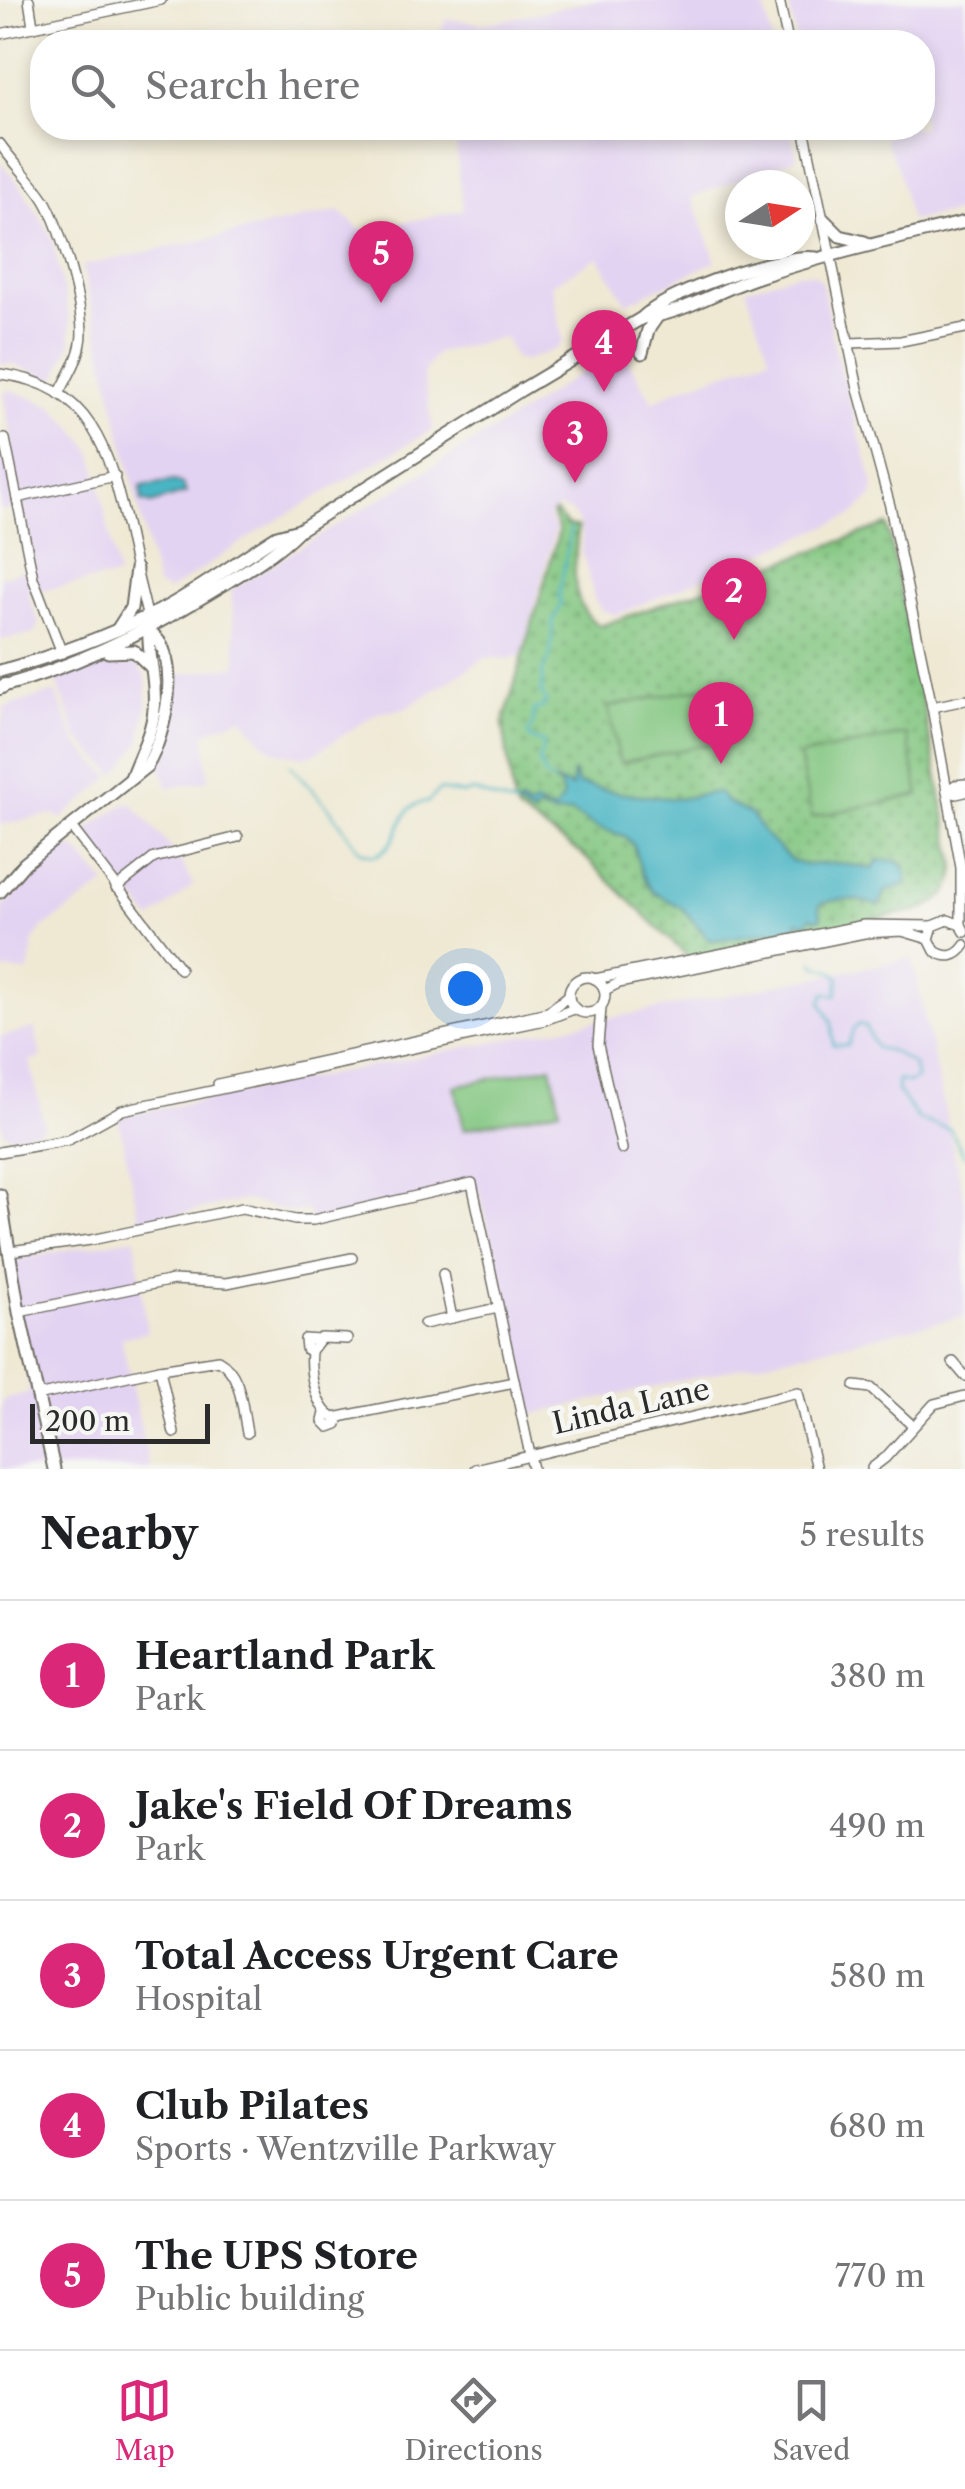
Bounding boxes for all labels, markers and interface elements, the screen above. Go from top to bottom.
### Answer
search box [30,30,935,140]
icon: search [65,58,120,113]
text: Search here [145,62,360,109]
north arrow [725,170,815,260]
pin: 5 [348,220,414,303]
pin: 4 [572,310,636,392]
pin: 3 [542,400,608,483]
pin: 2 [702,558,766,640]
pin: 1 [688,682,754,764]
your location [440,963,491,1014]
street label: Linda Lane [549,1370,713,1442]
scale bar [30,1399,210,1444]
text: 200 m [45,1404,130,1438]
text: Nearby [40,1508,198,1560]
text: 5 results [800,1515,925,1554]
text: Heartland Park [135,1632,435,1679]
text: 1 [65,1656,80,1695]
text: 380 m [830,1656,925,1695]
text: Park [135,1679,205,1718]
text: Jake's Field Of Dreams [135,1782,573,1829]
text: 2 [63,1806,82,1845]
text: 490 m [829,1806,925,1845]
text: Park [135,1829,205,1868]
text: Total Access Urgent Care [135,1932,619,1979]
text: 3 [63,1956,82,1995]
text: 580 m [830,1956,925,1995]
text: Hospital [135,1979,262,2018]
text: Club Pilates [135,2082,369,2129]
text: 4 [63,2106,82,2145]
text: 680 m [829,2106,925,2145]
text: Sports · Wentzville Parkway [135,2129,556,2168]
text: The UPS Store [135,2232,418,2279]
text: 5 [64,2256,81,2295]
text: 770 m [835,2256,925,2295]
text: Public building [135,2279,364,2318]
tab: Map [115,2373,175,2467]
tab: Directions [404,2373,543,2467]
tab: Saved [772,2373,850,2467]

